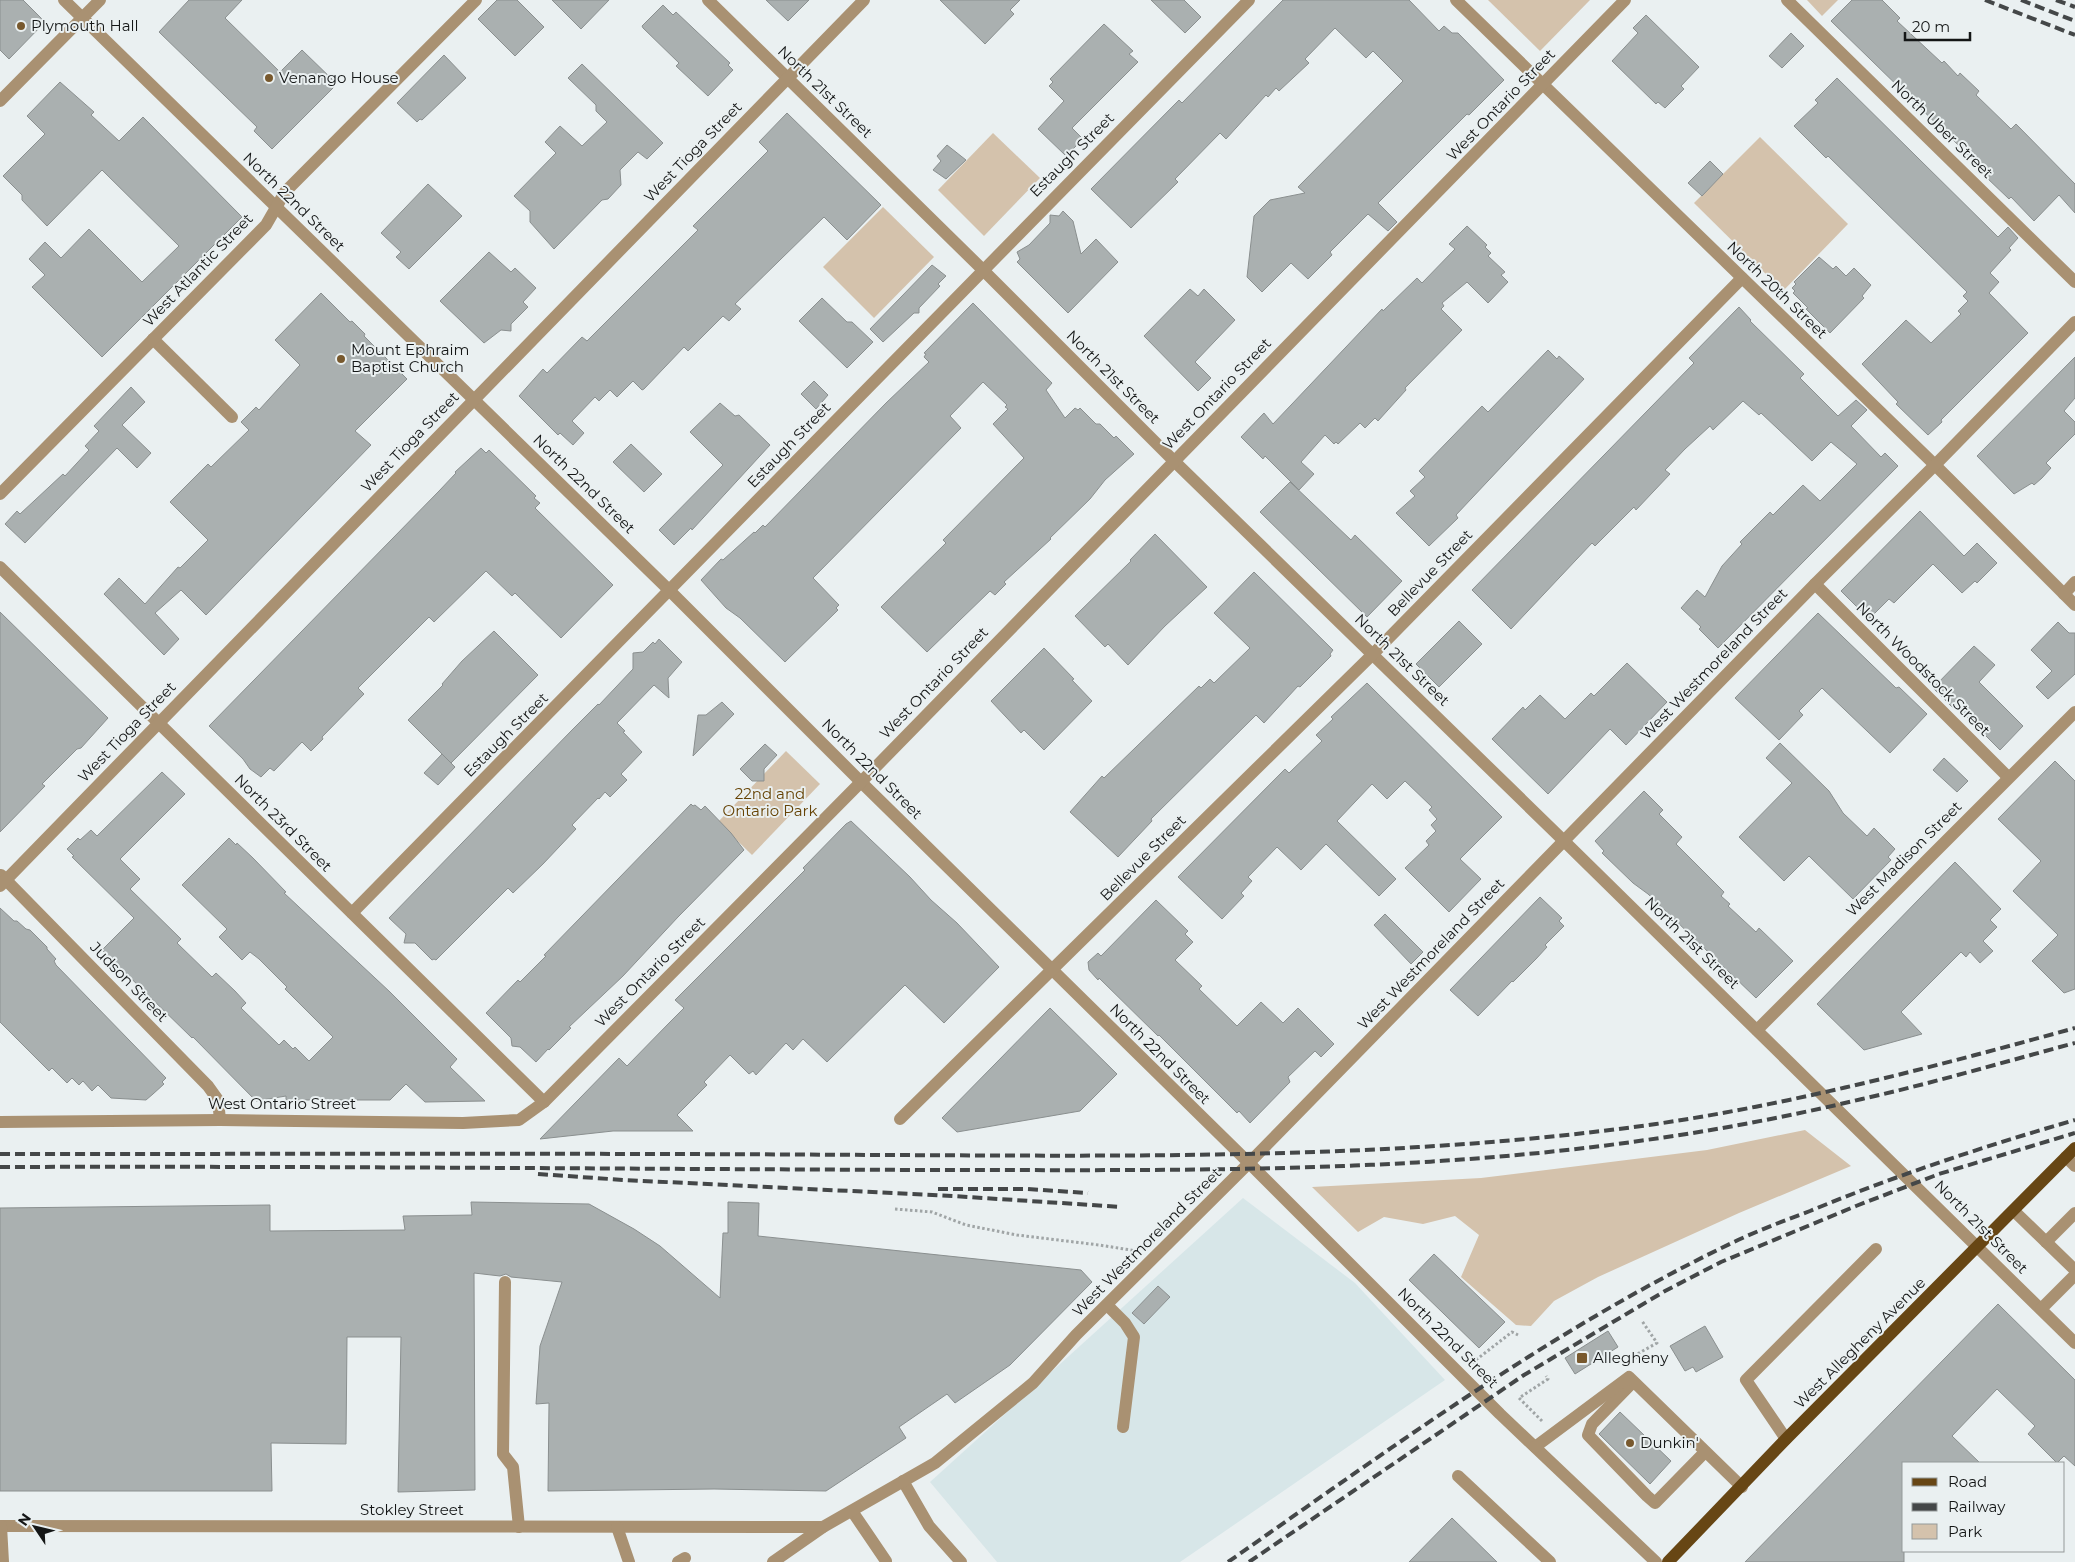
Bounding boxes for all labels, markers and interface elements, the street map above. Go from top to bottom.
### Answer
scale bar [1905,10,1970,42]
place label: Plymouth Hall [31,16,139,35]
text: 20 m [1912,17,1950,36]
marker: Plymouth Hall [15,20,27,32]
street label: North 21st Street [774,42,877,142]
street label: West Ontario Street [1442,45,1559,165]
place label: Venango House [279,68,399,87]
marker: Venango House [263,72,275,84]
street label: North Uber Street [1887,75,1997,182]
street label: West Tioga Street [640,97,746,206]
street label: Estaugh Street [1025,108,1118,201]
street label: North 22nd Street [239,148,349,255]
street label: West Atlantic Street [139,209,257,330]
street label: North 20th Street [1723,237,1831,342]
street label: North 21st Street [1063,326,1164,427]
street label: West Ontario Street [1158,334,1275,454]
place label: Mount Ephraim Baptist Church [351,340,470,376]
marker: Mount Ephraim Baptist Church [335,353,347,365]
street label: West Tioga Street [357,387,463,496]
street label: Estaugh Street [743,398,834,491]
street label: North 22nd Street [529,430,639,537]
street label: Bellevue Street [1383,525,1476,620]
street label: West Westmoreland Street [1636,584,1791,743]
street label: North Woodstock Street [1852,598,1994,740]
street label: North 21st Street [1351,610,1454,710]
street label: West Ontario Street [875,623,992,743]
street label: West Tioga Street [74,677,180,786]
street label: Estaugh Street [459,688,552,781]
street label: North 22nd Street [818,714,927,823]
street label: North 23rd Street [231,770,336,875]
park label: 22nd and Ontario Park [723,784,817,820]
street label: West Madison Street [1842,797,1965,920]
street label: Bellevue Street [1096,811,1190,905]
street label: West Westmoreland Street [1353,874,1508,1033]
street label: North 21st Street [1641,893,1744,993]
street label: West Ontario Street [591,913,709,1031]
street label: Judson Street [86,937,172,1026]
street label: North 22nd Street [1106,999,1215,1108]
street label: West Ontario Street [208,1094,356,1113]
street label: West Westmoreland Street [1068,1163,1225,1320]
street label: North 21st Street [1931,1176,2032,1277]
street label: West Allegheny Avenue [1790,1273,1929,1412]
street label: North 22nd Street [1394,1283,1503,1392]
place label: Allegheny [1593,1348,1669,1367]
marker: Allegheny [1575,1351,1589,1365]
place label: Dunkin' [1640,1433,1699,1452]
marker: Dunkin' [1624,1437,1636,1449]
legend [1902,1462,2065,1552]
text: Road [1948,1472,1987,1491]
text: Railway [1948,1497,2006,1516]
street label: Stokley Street [360,1500,464,1519]
north arrow [10,1502,60,1552]
text: N [14,1510,35,1529]
text: Park [1948,1522,1982,1541]

